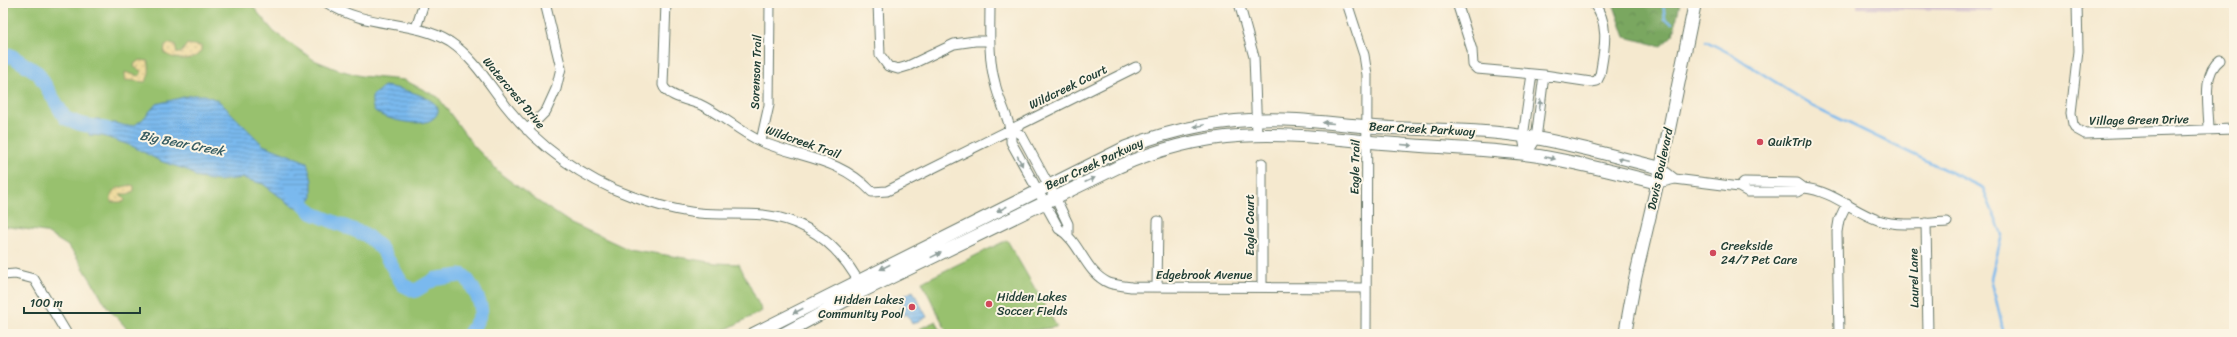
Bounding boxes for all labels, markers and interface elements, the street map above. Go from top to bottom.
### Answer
street label: Sorenson Trail [744,34,768,110]
street label: Watercrest Drive [477,52,551,134]
street label: Wildcreek Court [1025,59,1111,115]
one-way arrow [1537,99,1543,111]
street label: Village Green Drive [2089,108,2189,132]
street label: Bear Creek Parkway [1368,115,1476,143]
street label: Wildcreek Trail [762,119,844,165]
one-way arrow [1322,120,1334,126]
one-way arrow [1193,123,1205,129]
water label: Big Bear Creek [138,124,228,163]
street label: Davis Boulevard [1641,125,1680,212]
street label: Bear Creek Parkway [1041,131,1148,196]
place label: QuikTrip [1768,131,1812,153]
marker: QuikTrip [1755,137,1765,147]
street label: Eagle Trail [1344,139,1366,195]
one-way arrow [1401,141,1413,148]
one-way arrow [1017,155,1024,166]
one-way arrow [1617,155,1629,161]
one-way arrow [1544,156,1556,162]
one-way arrow [1084,177,1095,183]
street label: Eagle Court [1239,194,1261,256]
one-way arrow [996,206,1007,212]
place label: Creekside 24/7 Pet Care [1721,235,1798,271]
marker: Creekside 24/7 Pet Care [1708,248,1718,258]
street label: Laurel Lane [1902,248,1926,308]
one-way arrow [930,252,942,258]
one-way arrow [880,264,891,270]
street label: Edgebrook Avenue [1156,264,1252,286]
place label: Hidden Lakes Soccer Fields [997,286,1068,322]
scale bar [24,289,140,315]
place label: Hidden Lakes Community Pool [818,289,905,325]
text: 100 m [30,292,63,314]
marker: Hidden Lakes Soccer Fields [984,299,994,309]
marker: Hidden Lakes Community Pool [907,302,917,312]
one-way arrow [792,308,804,314]

